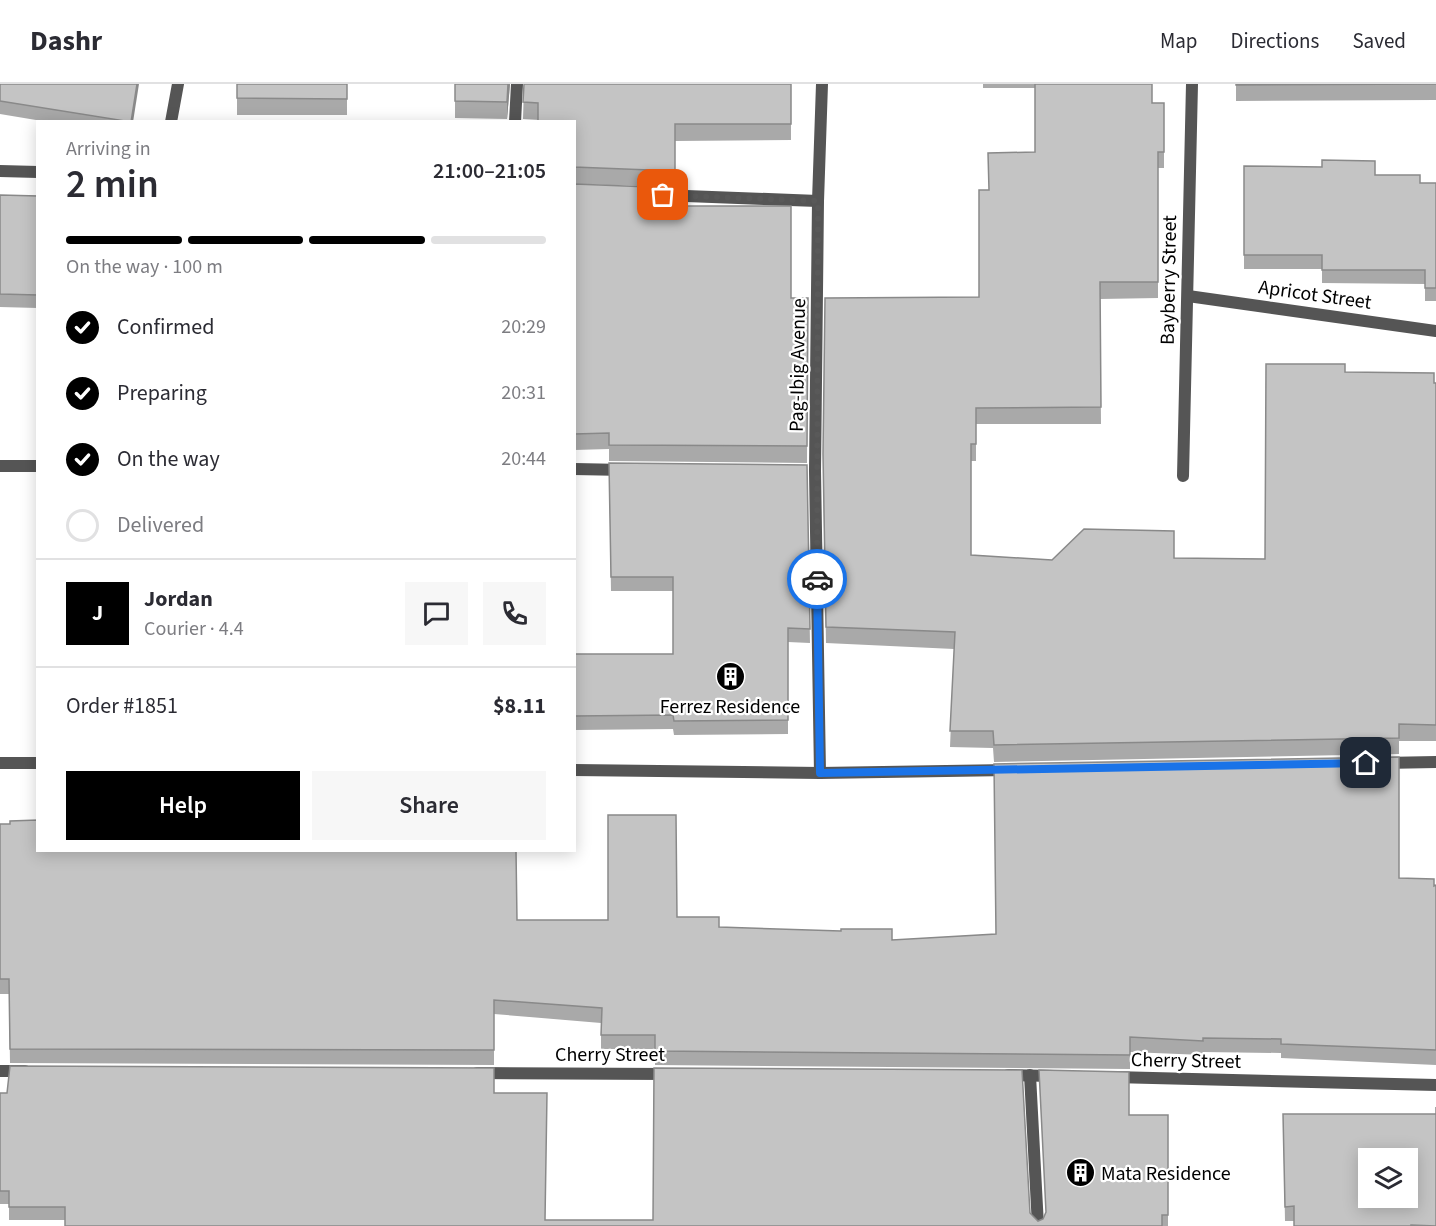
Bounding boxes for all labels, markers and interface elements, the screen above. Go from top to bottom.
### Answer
text: Dashr [30,21,102,61]
text: Map [1160,26,1198,56]
text: Directions [1231,26,1319,56]
text: Saved [1352,26,1406,56]
text: Arriving in [66,135,151,163]
text: 21:00–21:05 [433,155,546,187]
text: 2 min [66,157,159,213]
pin [637,169,688,220]
icon: bag [646,178,679,211]
street label: Bayberry Street [1154,215,1184,345]
text: On the way · 100 m [66,253,223,281]
street label: Apricot Street [1257,273,1373,317]
street label: Pag-Ibig Avenue [783,298,813,432]
icon: check [66,311,99,344]
text: Confirmed [117,311,214,343]
text: 20:29 [501,313,546,341]
icon: check [66,377,99,410]
text: Preparing [117,377,207,409]
text: 20:31 [501,379,546,407]
icon: check [66,443,99,476]
text: On the way [117,443,220,475]
text: 20:44 [501,445,546,473]
text: Delivered [117,509,204,541]
courier [787,549,847,609]
icon: car [801,563,834,596]
button: chat [405,582,468,645]
button: phone [483,582,546,645]
text: Jordan [144,583,213,615]
text: J [92,597,103,629]
text: Courier · 4.4 [144,615,244,643]
building icon: Ferrez Residence [714,660,746,692]
text: Order #1851 [66,690,178,722]
text: $8.11 [493,690,546,722]
place label: Ferrez Residence [660,693,800,721]
pin [1340,737,1391,788]
icon: home [1349,746,1382,779]
button: Help [66,771,300,840]
button: Share [312,771,546,840]
street label: Cherry Street [555,1041,665,1069]
street label: Cherry Street [1131,1046,1241,1076]
map controls [1358,1148,1418,1208]
button: layers [1358,1148,1418,1208]
building icon: Mata Residence [1064,1157,1096,1189]
place label: Mata Residence [1101,1160,1231,1188]

